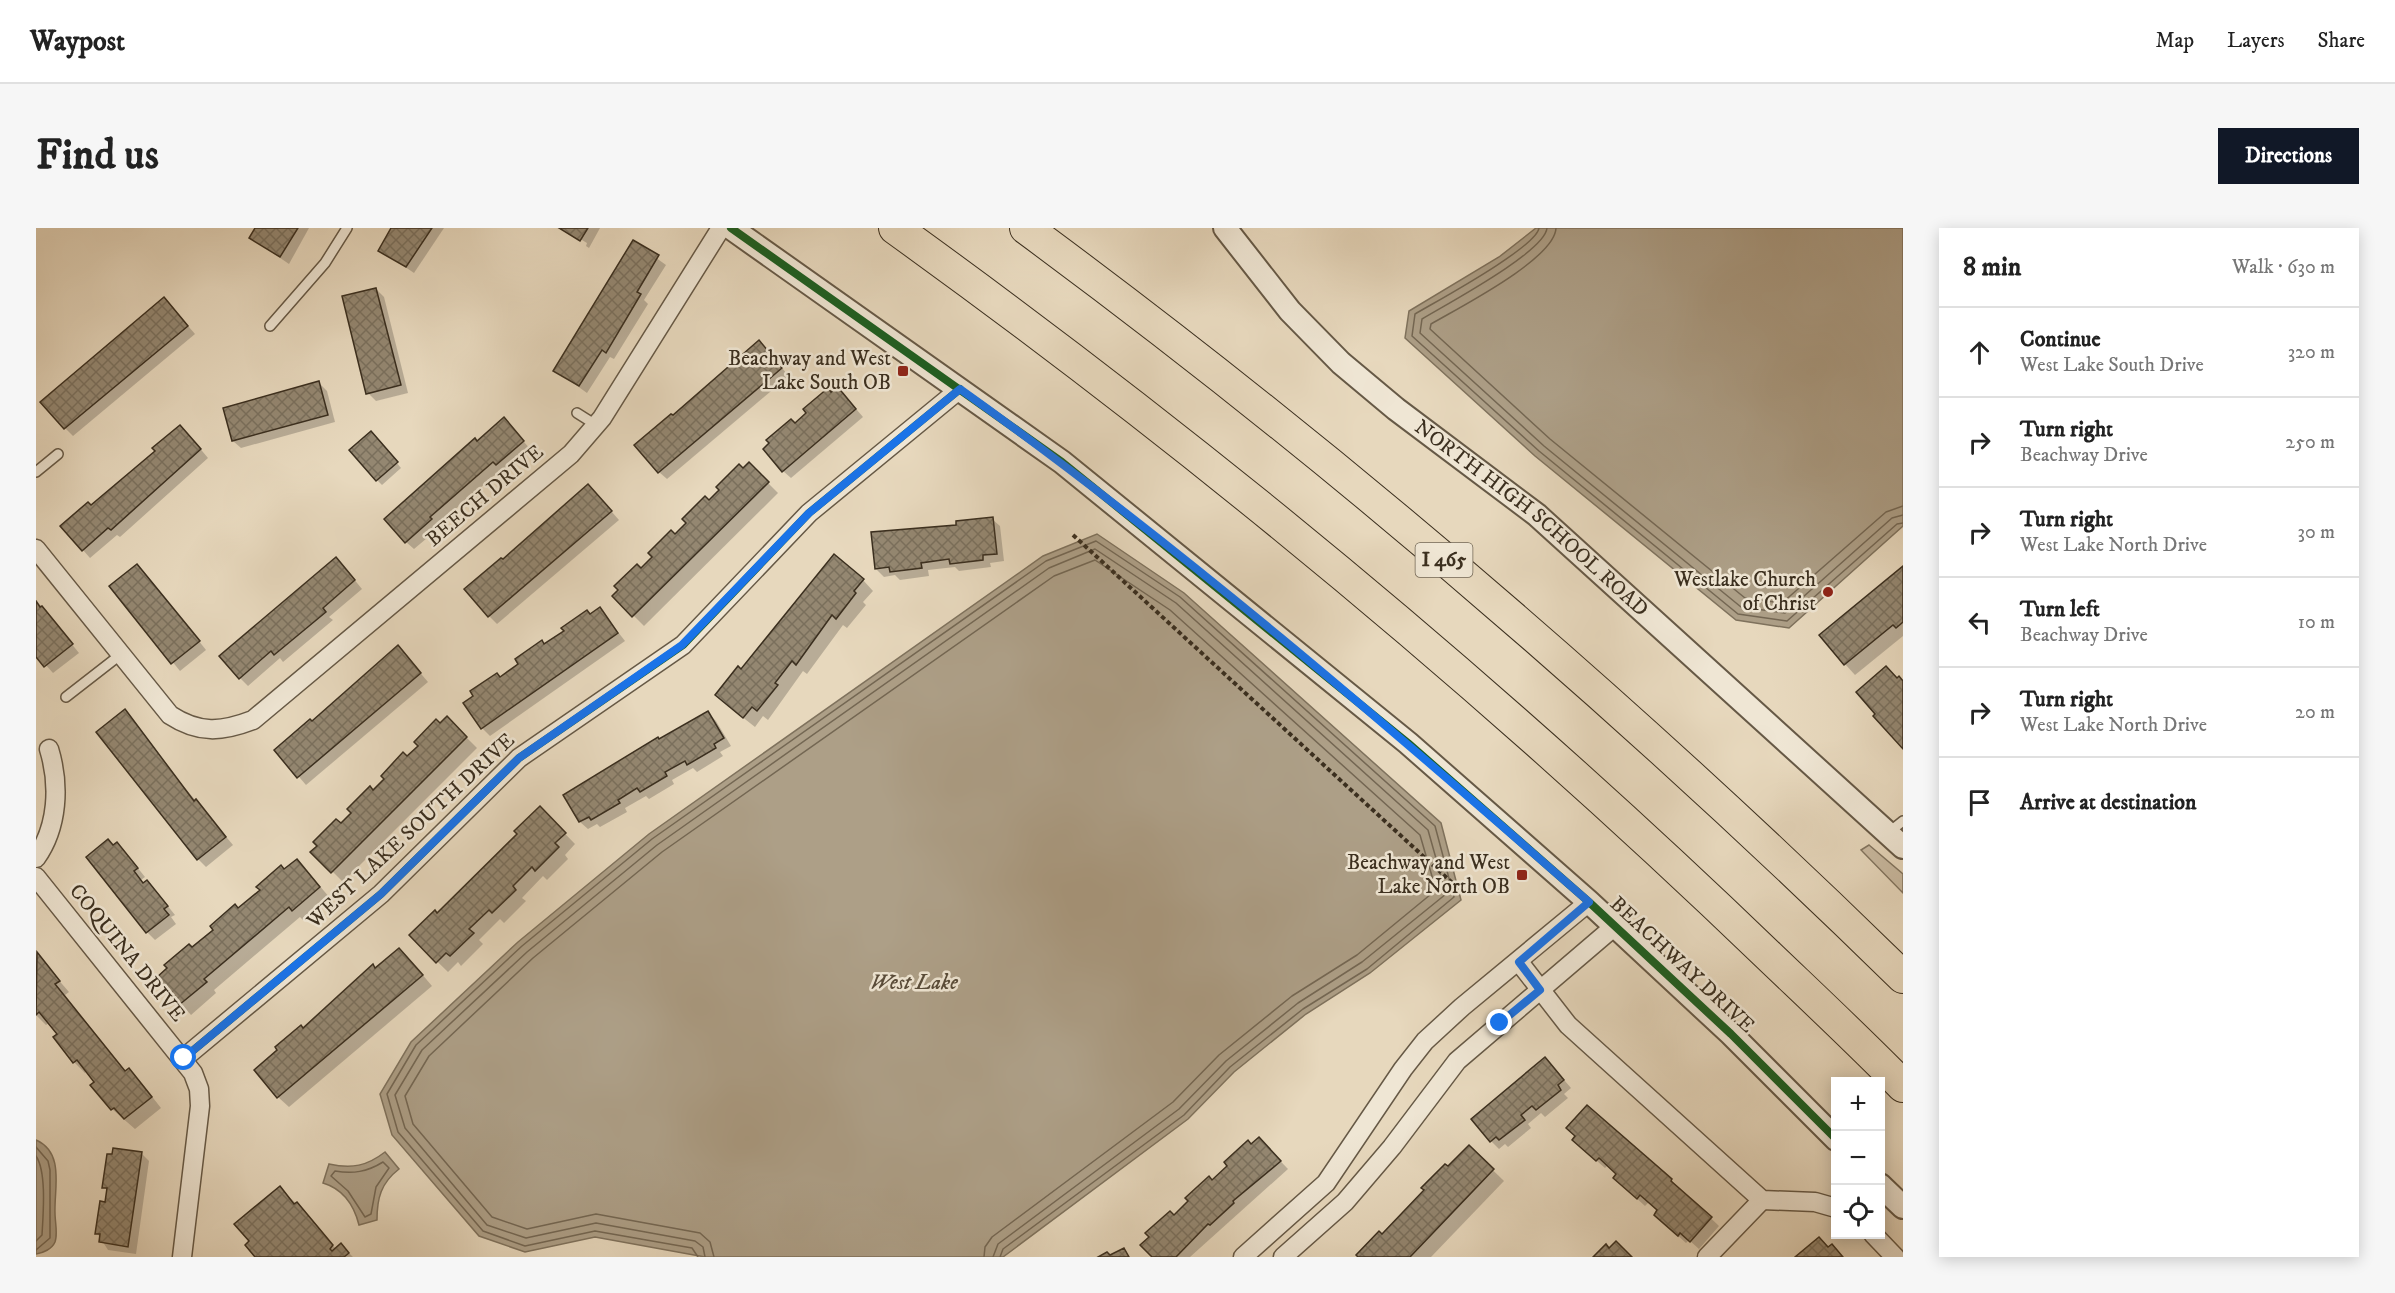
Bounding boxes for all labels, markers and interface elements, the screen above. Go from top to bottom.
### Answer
text: Waypost [30,24,125,59]
text: Map [2155,28,2194,54]
text: Layers [2227,28,2285,54]
text: Share [2318,28,2365,54]
button: Directions [2218,128,2359,184]
text: Find us [36,130,159,182]
text: 8 min [1963,251,2021,284]
text: Walk · 630 m [2232,255,2335,280]
text: Continue [2020,326,2101,353]
icon: ahead [1963,336,1996,369]
text: 320 m [2288,340,2335,365]
place label: Beachway and West Lake South OB [728,346,891,396]
text: West Lake South Drive [2020,353,2204,378]
marker: Beachway and West Lake South OB [896,364,910,378]
street label: NORTH HIGH SCHOOL ROAD [1409,414,1654,622]
text: Turn right [2020,416,2113,443]
icon: right [1963,426,1996,459]
text: 250 m [2285,430,2335,455]
street label: BEECH DRIVE [421,439,549,553]
text: Beachway Drive [2020,443,2148,468]
text: Turn right [2020,506,2113,533]
icon: right [1963,516,1996,549]
text: 30 m [2297,520,2335,545]
text: West Lake North Drive [2020,533,2207,558]
road number: I 465 [1416,543,1472,577]
place label: Westlake Church of Christ [1673,567,1816,617]
marker: Westlake Church of Christ [1821,585,1835,599]
text: Turn left [2020,596,2100,623]
icon: left [1963,606,1996,639]
text: 10 m [2298,610,2335,635]
text: Beachway Drive [2020,623,2148,648]
text: Turn right [2020,686,2113,713]
icon: right [1963,696,1996,729]
text: 20 m [2295,700,2335,725]
text: West Lake North Drive [2020,713,2207,738]
street label: WEST LAKE SOUTH DRIVE [301,728,520,935]
icon: arrive [1963,786,1996,819]
text: Arrive at destination [2020,789,2197,816]
place label: Beachway and West Lake North OB [1347,850,1510,900]
marker: Beachway and West Lake North OB [1515,868,1529,882]
street label: COQUINA DRIVE [63,879,191,1027]
street label: BEACHWAY DRIVE [1604,891,1760,1039]
water label: West Lake [870,969,958,996]
route end [1486,1009,1512,1035]
route start [170,1044,196,1070]
map controls [1831,1077,1885,1239]
button: + [1831,1077,1885,1131]
button: − [1831,1131,1885,1185]
button: locate [1831,1185,1885,1239]

